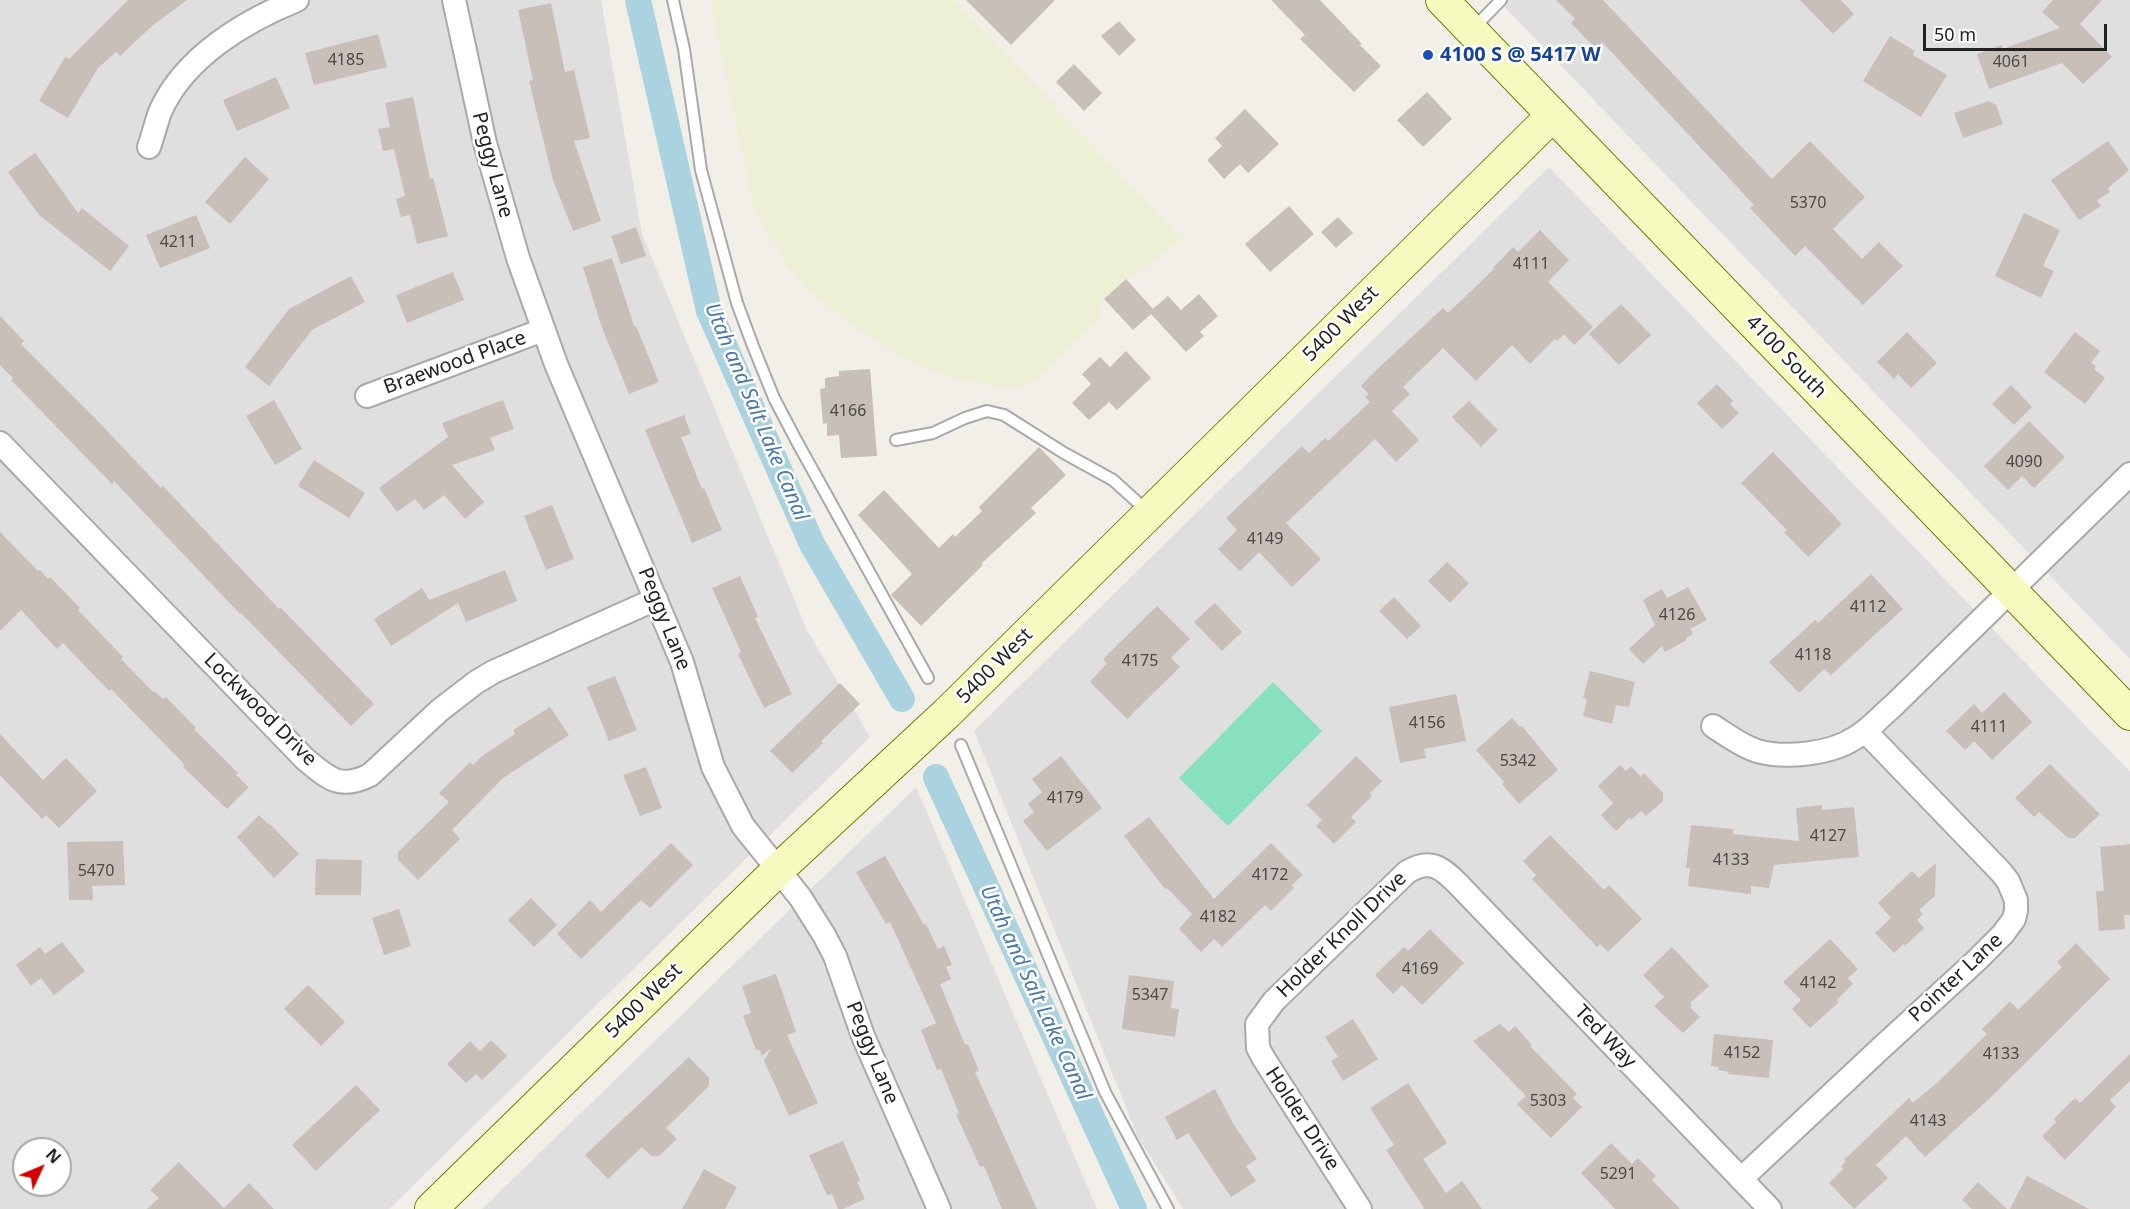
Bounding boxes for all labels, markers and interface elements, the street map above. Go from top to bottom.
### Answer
scale bar [1926,12,2110,50]
text: 50 m [1934,22,1976,46]
place label: 4100 S @ 5417 W [1440,43,1601,67]
marker: 4100 S @ 5417 W [1421,48,1435,62]
house number: 4185 [328,50,364,70]
house number: 4061 [1993,52,2029,72]
street label: Peggy Lane [466,109,518,221]
house number: 5370 [1790,193,1826,213]
house number: 4211 [160,232,196,252]
house number: 4111 [1513,254,1549,274]
street label: 5400 West [1298,281,1384,367]
water label: Utah and Salt Lake Canal [699,299,813,525]
street label: 4100 South [1741,311,1831,403]
street label: Braewood Place [381,326,529,400]
house number: 4166 [830,401,866,421]
house number: 4090 [2006,452,2042,472]
house number: 4149 [1247,529,1283,549]
street label: Peggy Lane [633,564,695,674]
house number: 4112 [1850,597,1886,617]
house number: 4126 [1659,605,1695,625]
street label: 5400 West [952,623,1038,709]
house number: 4118 [1795,645,1831,665]
street label: Lockwood Drive [199,649,321,771]
house number: 4175 [1122,651,1158,671]
house number: 4156 [1409,713,1445,733]
house number: 4111 [1971,717,2007,737]
house number: 5342 [1500,751,1536,771]
house number: 4179 [1047,788,1083,808]
house number: 4127 [1810,826,1846,846]
house number: 4133 [1713,850,1749,870]
house number: 5470 [78,861,114,881]
house number: 4172 [1252,865,1288,885]
street label: Holder Knoll Drive [1272,867,1412,1003]
water label: Utah and Salt Lake Canal [974,881,1096,1105]
house number: 4182 [1200,907,1236,927]
street label: Pointer Lane [1904,929,2008,1027]
street label: 5400 West [601,959,687,1043]
house number: 4169 [1402,959,1438,979]
house number: 4142 [1800,973,1836,993]
house number: 5347 [1132,985,1168,1005]
street label: Peggy Lane [841,998,903,1108]
street label: Ted Way [1569,1001,1641,1073]
house number: 4152 [1724,1043,1760,1063]
house number: 4133 [1983,1044,2019,1064]
street label: Holder Drive [1260,1063,1344,1175]
house number: 5303 [1530,1091,1566,1111]
house number: 4143 [1910,1111,1946,1131]
north arrow [12,1137,72,1197]
text: N [41,1144,66,1168]
house number: 5291 [1600,1164,1636,1184]

